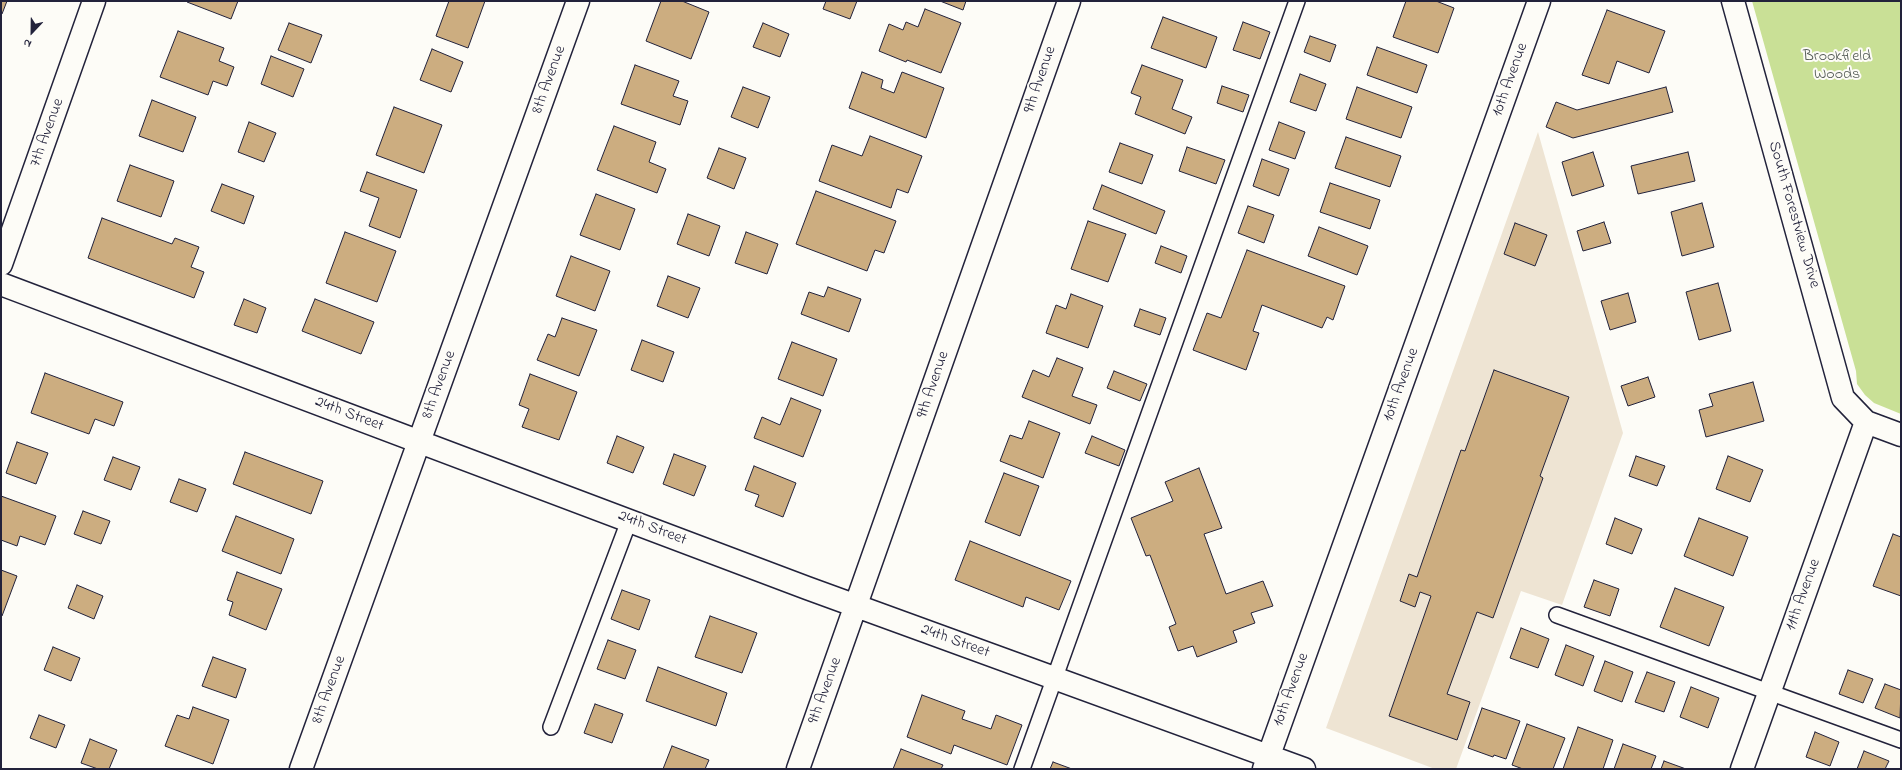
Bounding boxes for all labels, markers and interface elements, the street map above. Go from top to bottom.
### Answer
north arrow [12,12,52,52]
text: N [21,34,34,52]
street label: 10th Avenue [1489,41,1533,119]
street label: 8th Avenue [529,43,571,117]
street label: 9th Avenue [1021,44,1061,116]
park label: Brookfield Woods [1803,47,1871,85]
street label: 7th Avenue [27,96,69,170]
street label: South Forestview Drive [1763,139,1823,291]
street label: 10th Avenue [1380,346,1424,424]
street label: 8th Avenue [419,348,461,422]
street label: 9th Avenue [914,349,954,421]
street label: 24th Street [312,393,386,437]
street label: 24th Street [615,507,689,551]
street label: 11th Avenue [1782,556,1826,634]
street label: 24th Street [918,621,992,663]
street label: 10th Avenue [1270,651,1314,729]
street label: 8th Avenue [309,653,351,727]
street label: 9th Avenue [805,655,847,727]

